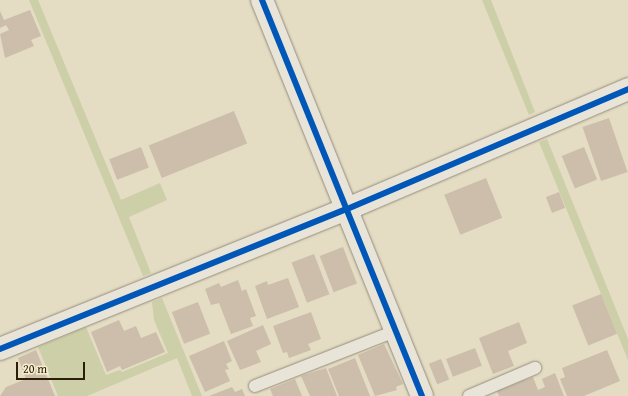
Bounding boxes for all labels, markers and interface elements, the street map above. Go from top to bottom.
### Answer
scale bar [18,354,87,380]
text: 20 m [23,360,47,377]

